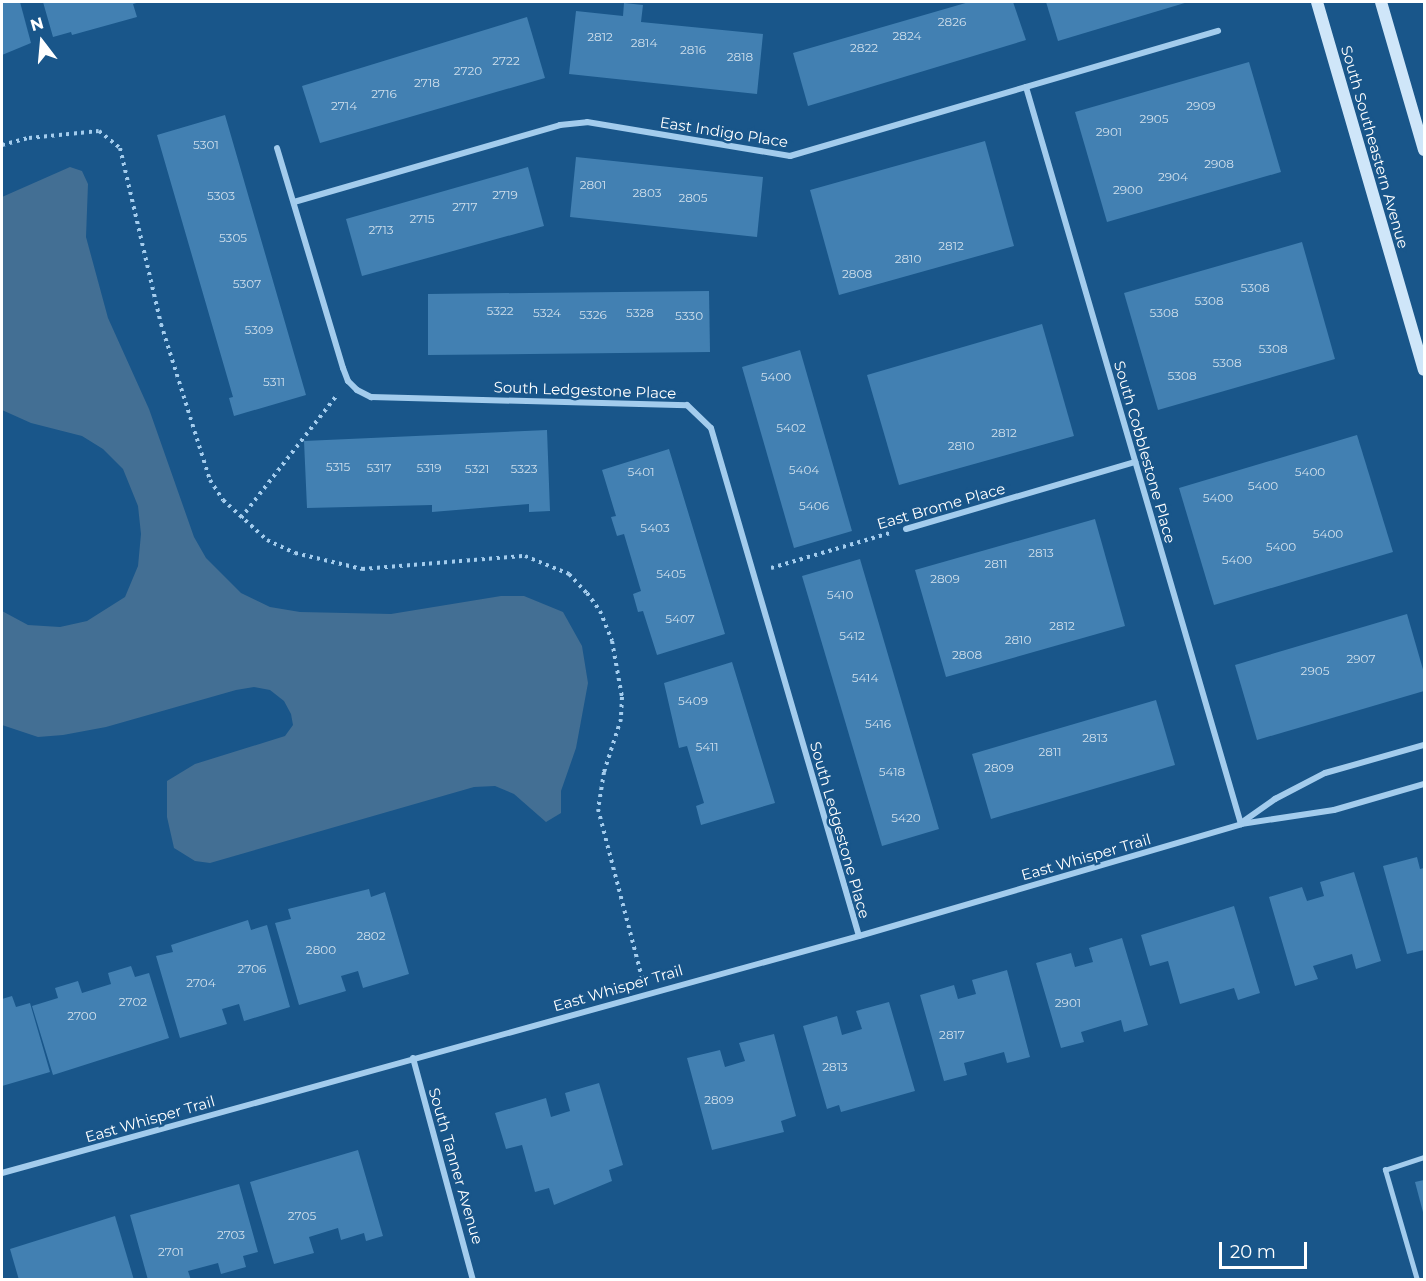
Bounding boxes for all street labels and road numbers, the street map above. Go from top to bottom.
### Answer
street label: South Southeastern Avenue [1337,43,1413,251]
street label: East Indigo Place [659,113,789,151]
street label: South Cobblestone Place [1110,359,1180,545]
street label: South Ledgestone Place [493,378,677,402]
street label: East Brome Place [875,479,1007,533]
street label: South Ledgestone Place [806,740,874,920]
street label: East Whisper Trail [1019,830,1153,884]
street label: East Whisper Trail [551,961,685,1015]
street label: South Tanner Avenue [425,1086,487,1246]
street label: East Whisper Trail [83,1092,217,1146]

